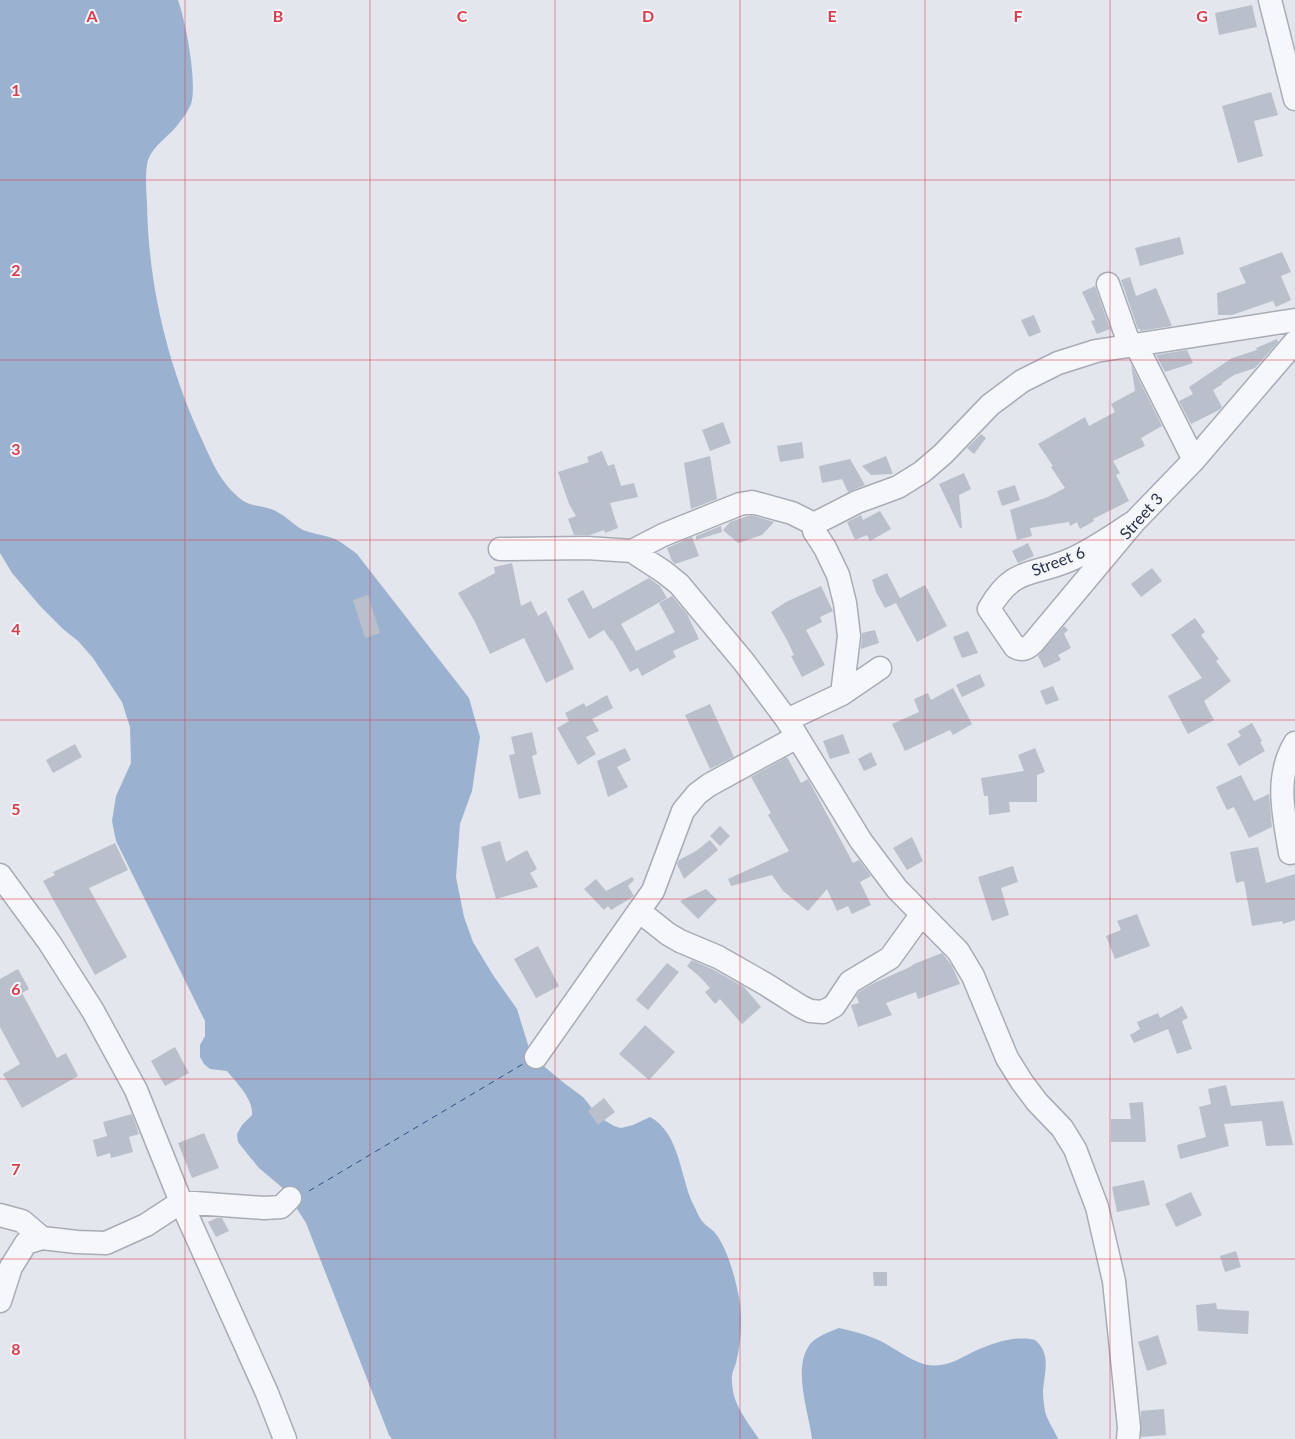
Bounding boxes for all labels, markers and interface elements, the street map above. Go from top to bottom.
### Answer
text: A [85,6,98,25]
text: B [273,6,283,25]
text: C [457,6,468,25]
text: D [642,6,654,25]
text: E [827,6,837,25]
text: F [1013,6,1023,25]
text: G [1196,6,1208,25]
text: 1 [11,80,21,99]
text: 2 [11,260,21,279]
text: 3 [11,439,21,458]
street label: Street 3 [1115,489,1166,543]
street label: Street 6 [1029,542,1087,579]
text: 4 [11,619,21,638]
text: 5 [11,799,21,818]
text: 6 [11,979,21,998]
text: 7 [11,1159,21,1178]
text: 8 [11,1339,21,1358]

